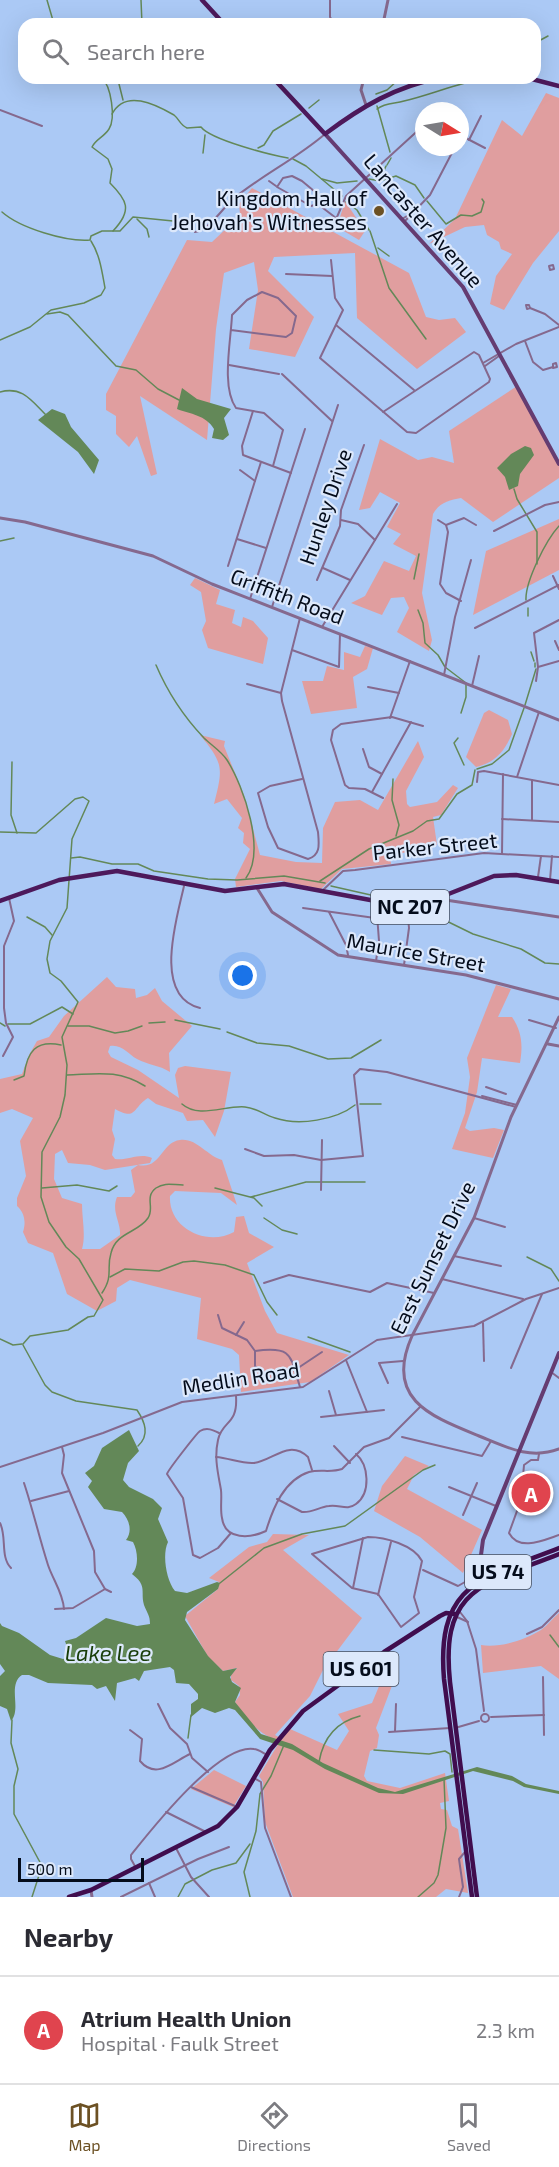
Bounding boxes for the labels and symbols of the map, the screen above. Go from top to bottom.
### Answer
north arrow [415,102,469,156]
street label: Lancaster Avenue [359,148,489,292]
place label: Kingdom Hall of Jehovah’s Witnesses [171,185,368,234]
marker: Kingdom Hall of Jehovah’s Witnesses [372,204,386,218]
street label: Hunley Drive [293,445,356,568]
street label: Griffith Road [227,563,348,629]
street label: Parker Street [371,827,498,864]
road number: NC 207 [371,890,449,924]
street label: Maurice Street [345,927,487,976]
your location [228,961,257,990]
street label: East Sunset Drive [384,1177,480,1338]
street label: Medlin Road [180,1356,301,1399]
pin: A [512,1470,550,1516]
road number: US 74 [465,1555,531,1589]
water label: Lake Lee [65,1639,151,1665]
road number: US 601 [324,1652,398,1686]
scale bar [18,1855,144,1882]

